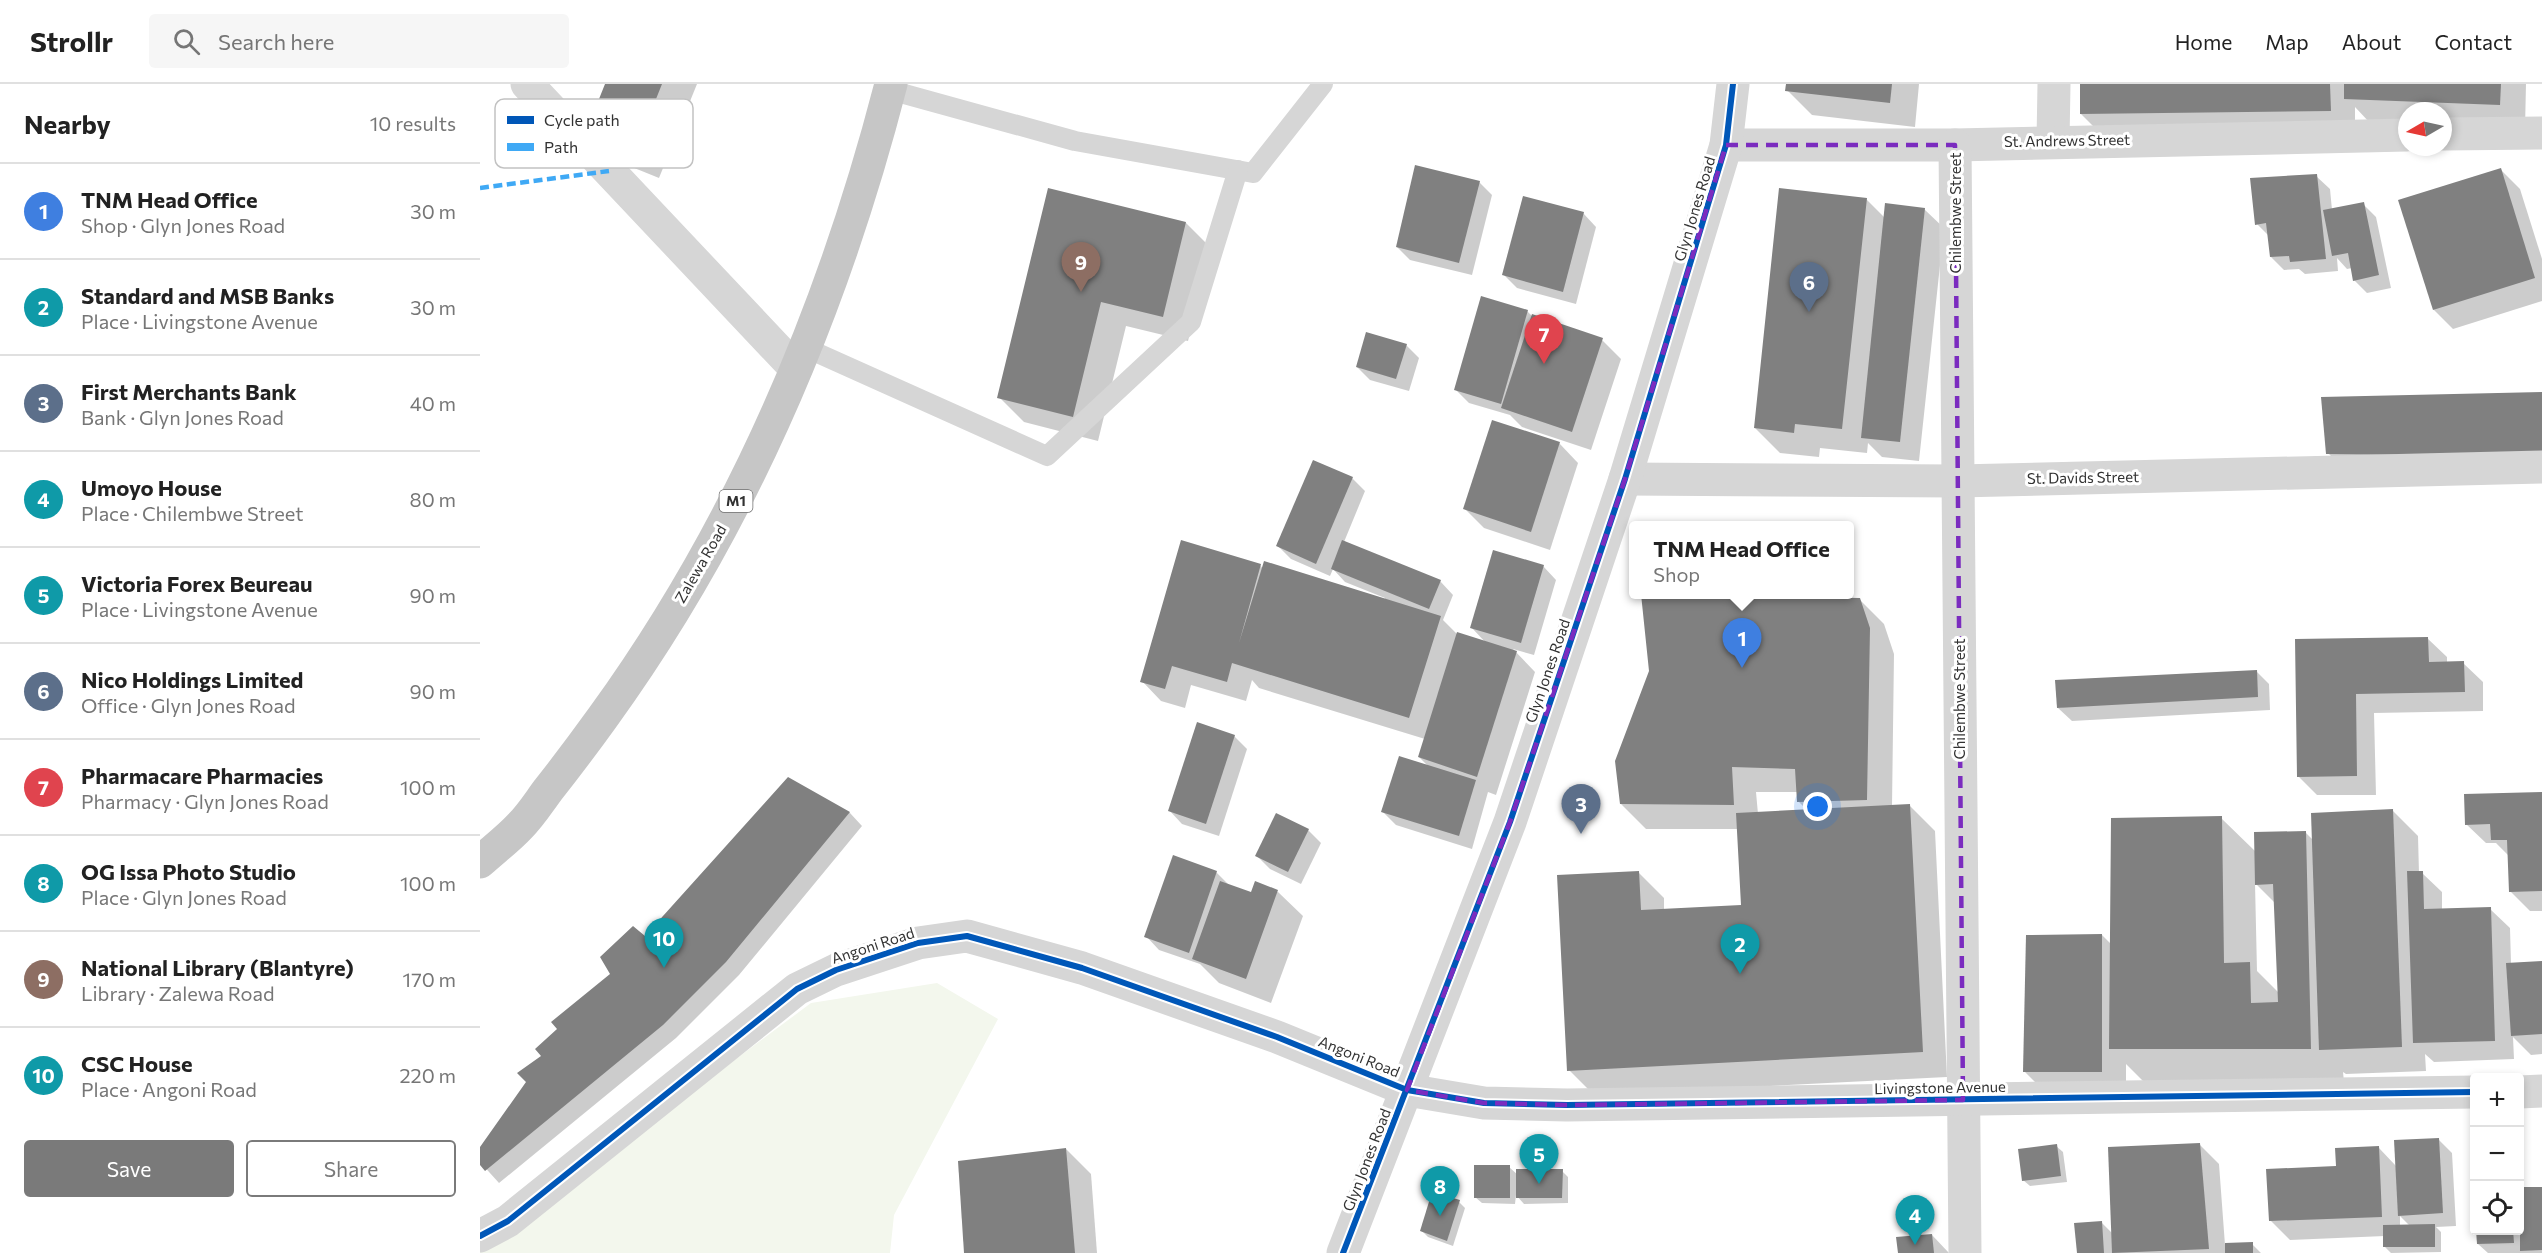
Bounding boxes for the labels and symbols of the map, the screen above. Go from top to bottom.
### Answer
legend [495,99,693,168]
north arrow [2398,102,2452,156]
text: Cycle path [544,110,620,129]
street label: St. Andrews Street [2004,130,2130,150]
text: Path [544,137,578,156]
street label: Chilembwe Street [1946,152,1964,274]
street label: Glyn Jones Road [1670,154,1719,263]
pin: 9 [1062,242,1100,292]
pin: 6 [1790,262,1828,312]
pin: 7 [1524,314,1564,364]
street label: St. Davids Street [2027,467,2139,487]
road number: M1 [720,490,752,512]
street label: Zalewa Road [671,521,730,606]
street label: Glyn Jones Road [1521,616,1573,725]
pin: 1 [1722,618,1762,668]
street label: Chilembwe Street [1950,638,1968,760]
pin: 3 [1562,784,1600,834]
your location [1803,792,1832,821]
pin: 10 [644,918,684,968]
street label: Angoni Road [829,923,916,967]
pin: 2 [1720,924,1760,974]
street label: Angoni Road [1316,1032,1403,1081]
street label: Livingstone Avenue [1874,1077,2006,1097]
street label: Glyn Jones Road [1338,1106,1394,1214]
pin: 5 [1520,1134,1558,1184]
pin: 8 [1420,1166,1460,1216]
pin: 4 [1896,1196,1934,1245]

